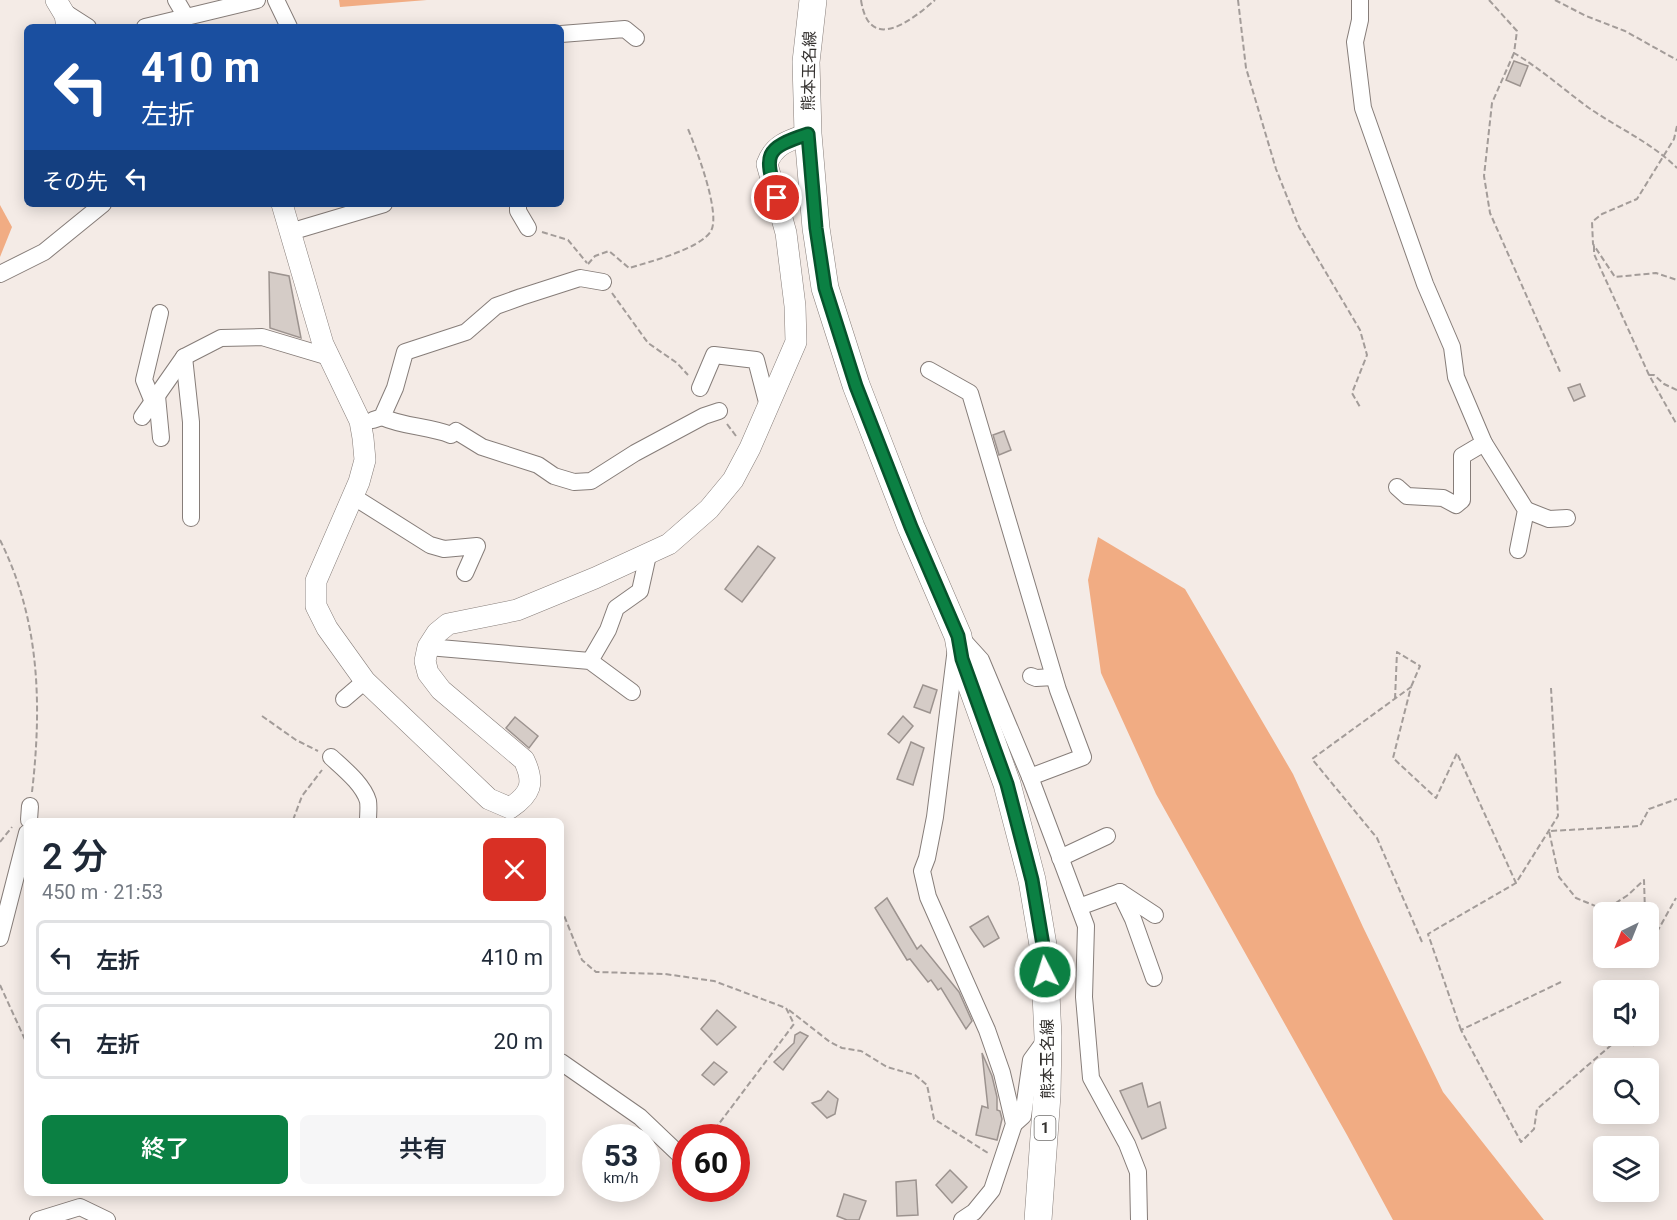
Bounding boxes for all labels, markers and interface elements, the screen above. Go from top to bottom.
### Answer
street label: 熊本玉名線 [799,31,819,111]
text: 410 m [141,43,260,92]
icon: left [42,48,120,126]
text: 左折 [141,99,195,131]
icon: left [120,162,153,195]
text: その先 [42,169,108,194]
pin [751,172,802,223]
icon: arrive [760,181,793,214]
text: 2 分 [42,836,108,878]
button: close [483,838,546,901]
text: 450 m · 21:53 [42,880,163,904]
north arrow [1593,902,1659,968]
map controls [1593,902,1659,1202]
position arrow [1013,940,1077,1004]
icon: left [45,941,78,974]
text: 410 m [481,945,543,970]
text: 左折 [96,948,140,973]
button: sound [1593,980,1659,1046]
street label: 熊本玉名線 [1038,1019,1057,1099]
icon: left [45,1025,78,1058]
text: 20 m [494,1029,543,1054]
text: 左折 [96,1032,140,1057]
button: search [1593,1058,1659,1124]
button: 終了 [42,1115,288,1184]
button: 共有 [300,1115,546,1184]
road number: 1 [1034,1116,1056,1140]
speed limit sign: 60 [672,1124,750,1202]
button: layers [1593,1136,1659,1202]
text: 53 [604,1138,638,1173]
text: km/h [603,1169,639,1187]

